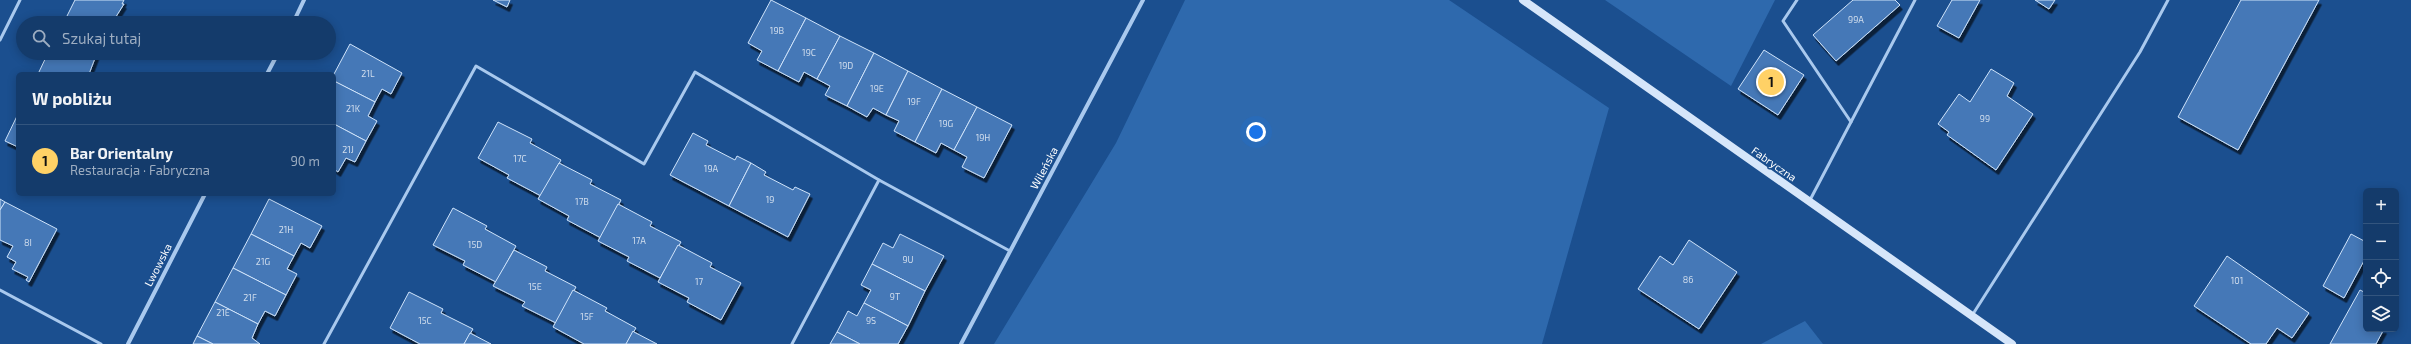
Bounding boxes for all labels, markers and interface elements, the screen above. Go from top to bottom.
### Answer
house number: 99A [1848,14,1864,25]
search box [16,16,336,60]
house number: 19B [770,25,785,36]
icon: search [30,27,52,49]
text: Szukaj tutaj [62,29,141,47]
house number: 19C [802,47,816,58]
house number: 19D [839,60,853,71]
pin: 1 [1758,67,1784,97]
house number: 21L [361,68,375,79]
house number: 19E [870,83,884,94]
text: W pobliżu [32,88,112,108]
house number: 19F [907,96,921,107]
house number: 21K [346,103,361,114]
house number: 99 [1980,113,1990,124]
house number: 19G [939,118,954,129]
your location [1246,122,1266,142]
house number: 19H [976,132,990,143]
street label: Fabryczna [1749,143,1799,184]
text: Bar Orientalny [70,144,173,162]
house number: 21J [342,144,354,155]
street label: Wileńska [1027,144,1060,191]
text: 1 [42,153,48,169]
text: 90 m [290,153,320,169]
house number: 17C [513,153,527,164]
text: Restauracja · Fabryczna [70,162,210,178]
house number: 19A [704,163,719,174]
map controls [2363,188,2399,332]
button: + [2363,188,2399,224]
house number: 19 [766,194,774,205]
house number: 17B [575,196,589,207]
house number: 21H [279,224,293,235]
button: − [2363,224,2399,260]
house number: 17A [632,235,646,246]
house number: 8I [24,237,32,248]
house number: 15D [468,239,482,250]
street label: Lwowska [141,241,174,289]
house number: 9U [902,254,914,265]
house number: 21G [256,256,270,267]
button: locate [2363,260,2399,296]
house number: 86 [1683,274,1693,285]
house number: 101 [2231,275,2243,286]
house number: 17 [695,276,703,287]
house number: 15E [528,281,542,292]
house number: 9T [890,291,901,302]
house number: 21F [243,292,257,303]
button: layers [2363,296,2399,332]
house number: 21E [216,307,230,318]
house number: 15F [580,311,594,322]
house number: 15C [418,315,432,326]
house number: 9S [866,315,876,326]

